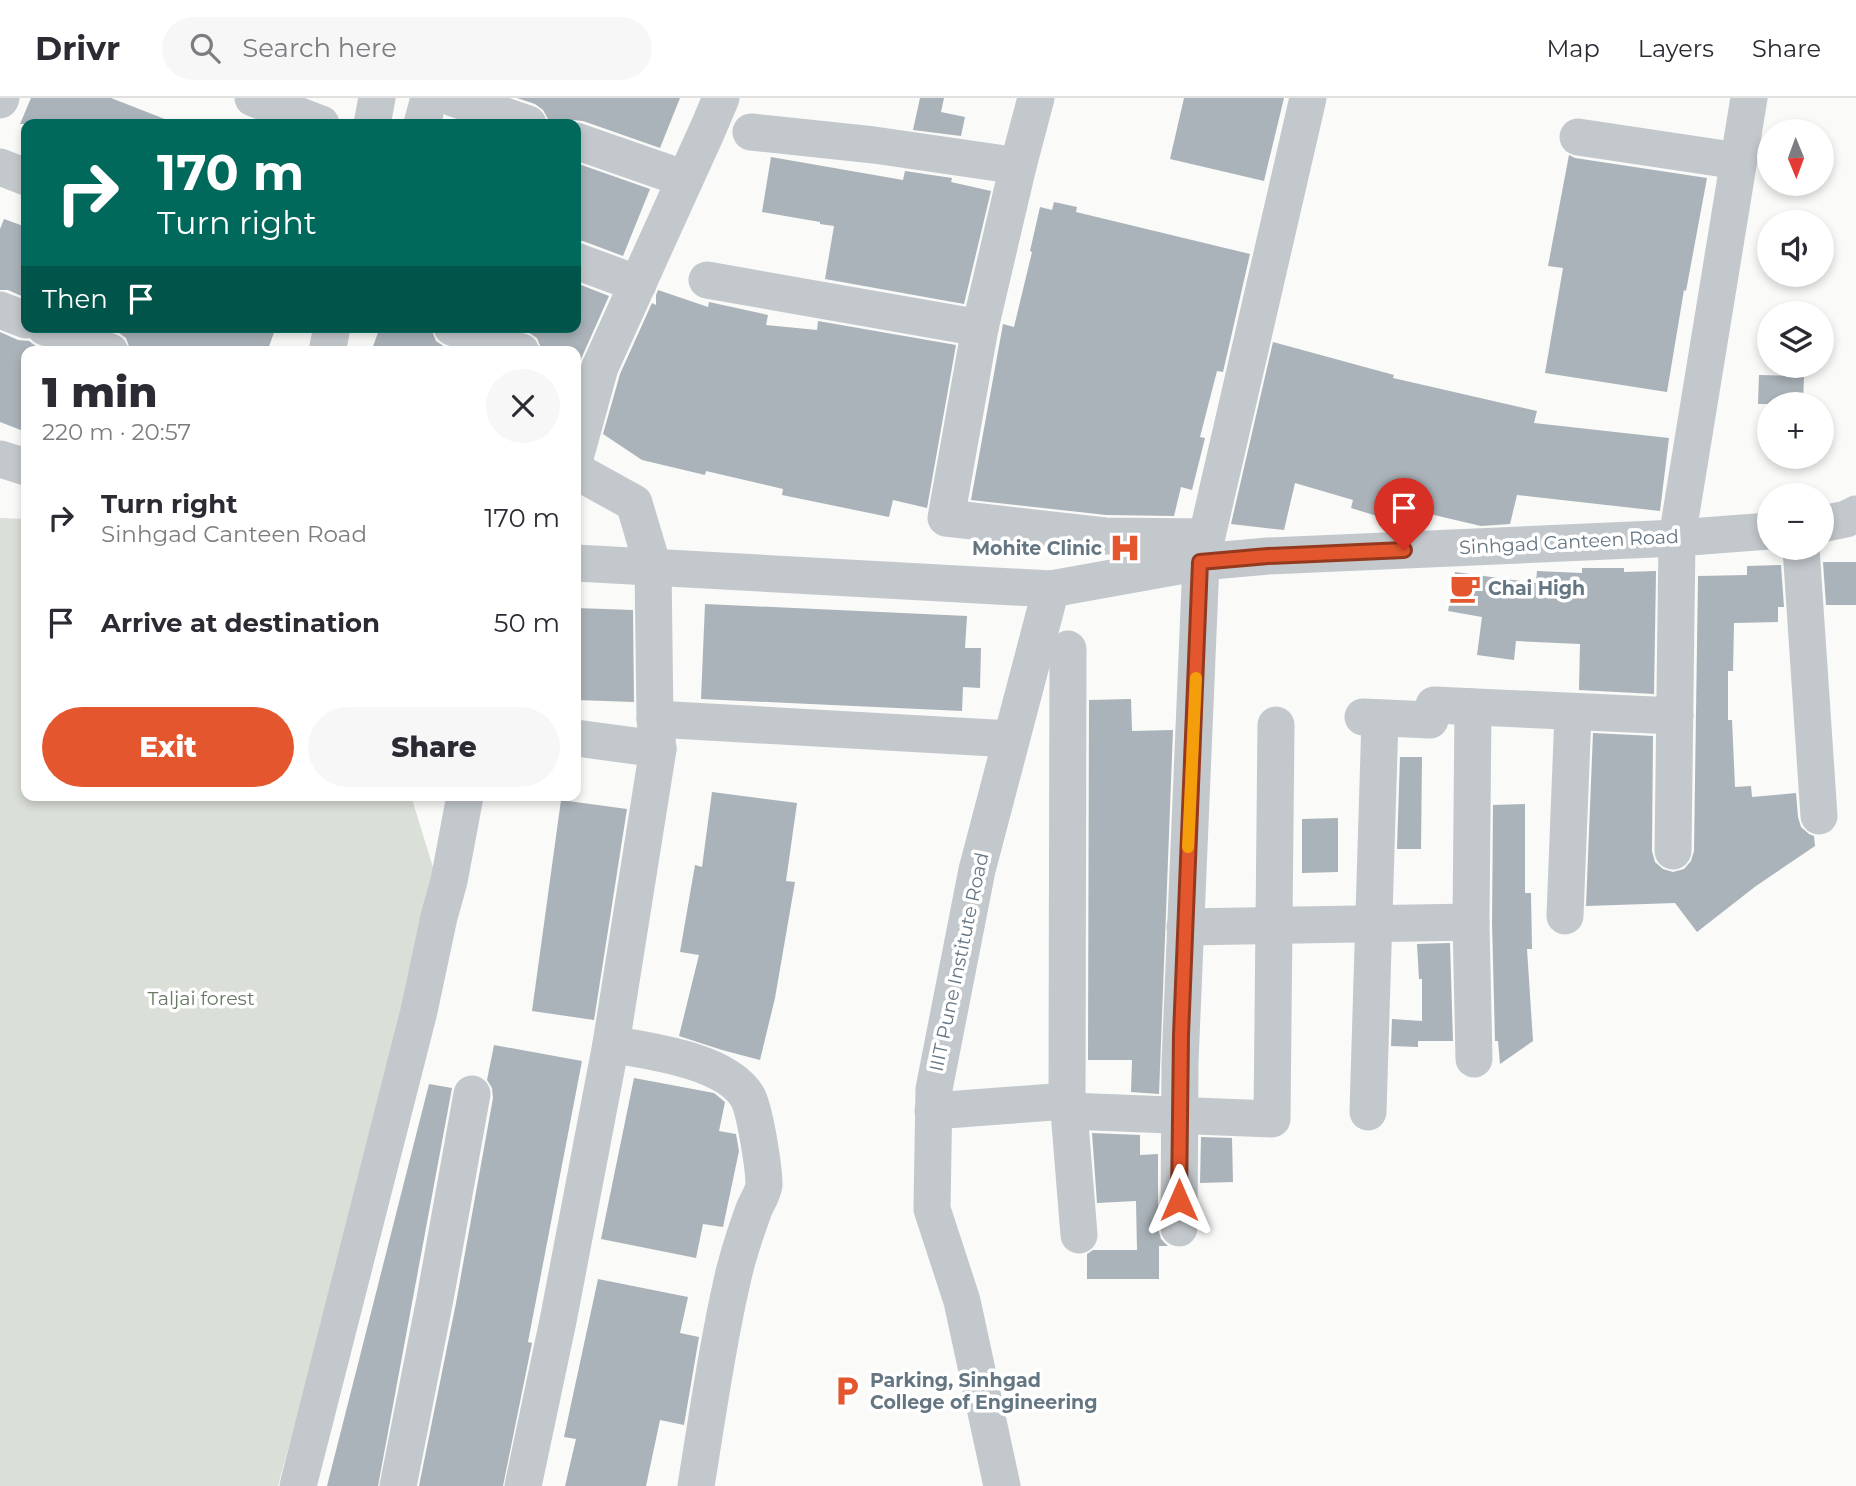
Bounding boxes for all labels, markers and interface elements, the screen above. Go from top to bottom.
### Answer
search box [162,17,652,80]
text: Drivr [35,28,120,68]
icon: search [186,29,224,67]
text: Search here [242,32,397,64]
text: Map [1546,34,1600,63]
text: Layers [1638,34,1714,63]
text: Share [1752,34,1821,63]
north arrow [1757,119,1834,196]
map controls [1757,119,1834,560]
text: 170 m [157,143,304,202]
icon: right [42,147,133,238]
text: Turn right [157,203,317,242]
button: sound [1757,210,1834,287]
icon: arrive [122,280,160,318]
text: Then [42,283,108,315]
button: layers [1757,301,1834,378]
text: 1 min [42,366,158,418]
button: close [486,369,560,443]
button: + [1757,392,1834,469]
text: 220 m · 20:57 [42,418,191,446]
pin [1374,478,1434,550]
button: − [1757,483,1834,560]
text: Turn right [101,488,237,520]
icon: arrive [1385,489,1423,527]
icon: right [42,499,80,537]
text: 170 m [484,502,560,534]
text: Sinhgad Canteen Road [101,520,367,548]
street label: Sinhgad Canteen Road [1459,525,1679,559]
hospital icon: Mohite Clinic [1108,531,1142,565]
place label: Mohite Clinic [972,537,1102,560]
cafe icon: Chai High [1448,571,1482,605]
place label: Chai High [1488,577,1585,600]
icon: arrive [42,604,80,642]
text: Arrive at destination [101,607,380,639]
text: 50 m [494,607,560,639]
button: Exit [42,707,294,787]
button: Share [308,707,560,787]
street label: IIIT Pune Institute Road [925,850,993,1074]
park label: Taljai forest [147,987,255,1010]
position arrow [1142,1163,1216,1237]
place label: Parking, Sinhgad College of Engineering [870,1369,1098,1414]
parking icon: Parking, Sinhgad College of Engineering [830,1374,864,1408]

